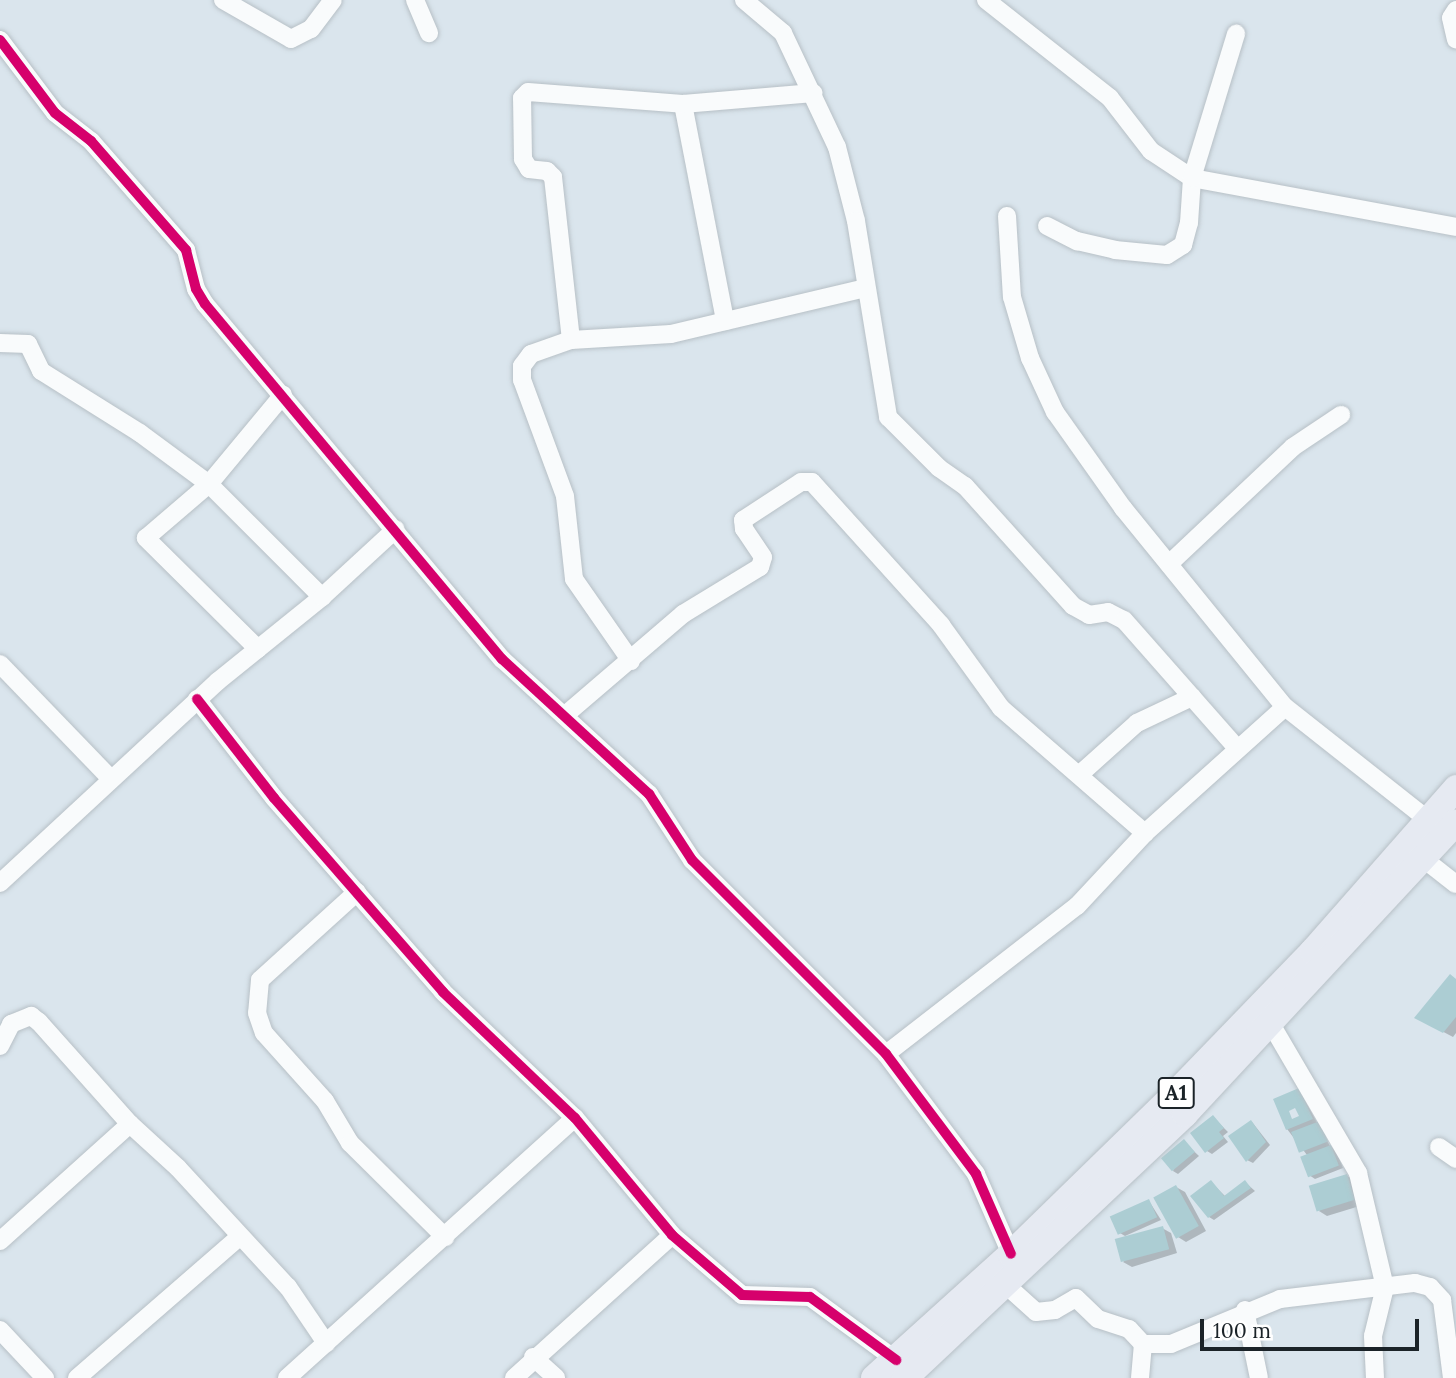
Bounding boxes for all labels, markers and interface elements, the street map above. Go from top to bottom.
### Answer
road number: A1 [1157,1076,1195,1110]
scale bar [1204,1304,1423,1348]
text: 100 m [1213,1317,1271,1344]

